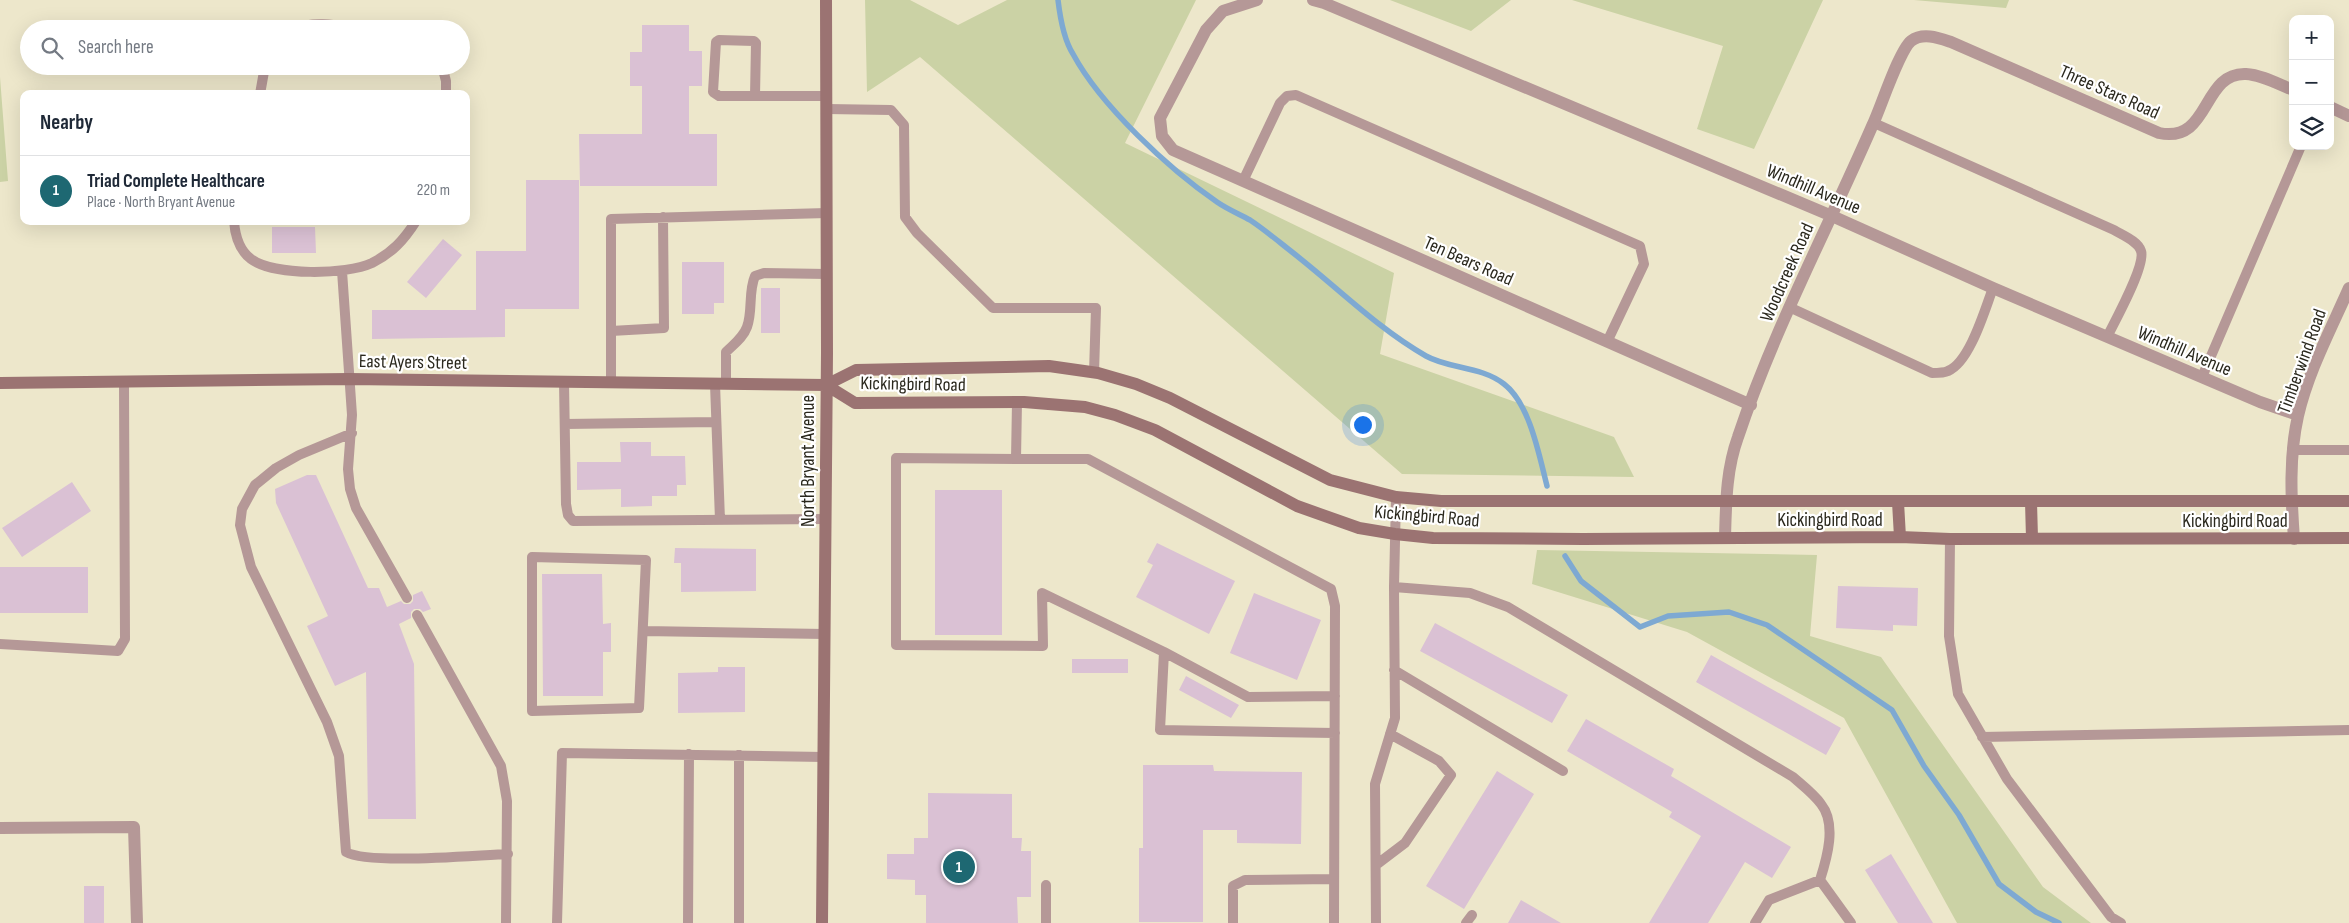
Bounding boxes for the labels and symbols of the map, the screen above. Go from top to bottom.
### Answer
street label: Three Stars Road [2056,60,2163,125]
street label: Windhill Avenue [1763,159,1864,220]
street label: Woodcreek Road [1755,220,1819,326]
street label: Ten Bears Road [1420,231,1517,291]
street label: Timberwind Road [2273,306,2332,417]
street label: Windhill Avenue [2134,321,2235,382]
street label: East Ayers Street [359,350,468,375]
street label: Kickingbird Road [860,372,966,397]
street label: North Bryant Avenue [797,395,820,527]
your location [1350,412,1376,438]
street label: Kickingbird Road [1373,500,1480,533]
street label: Kickingbird Road [1777,509,1883,532]
street label: Kickingbird Road [2182,510,2288,533]
pin: 1 [943,848,975,886]

